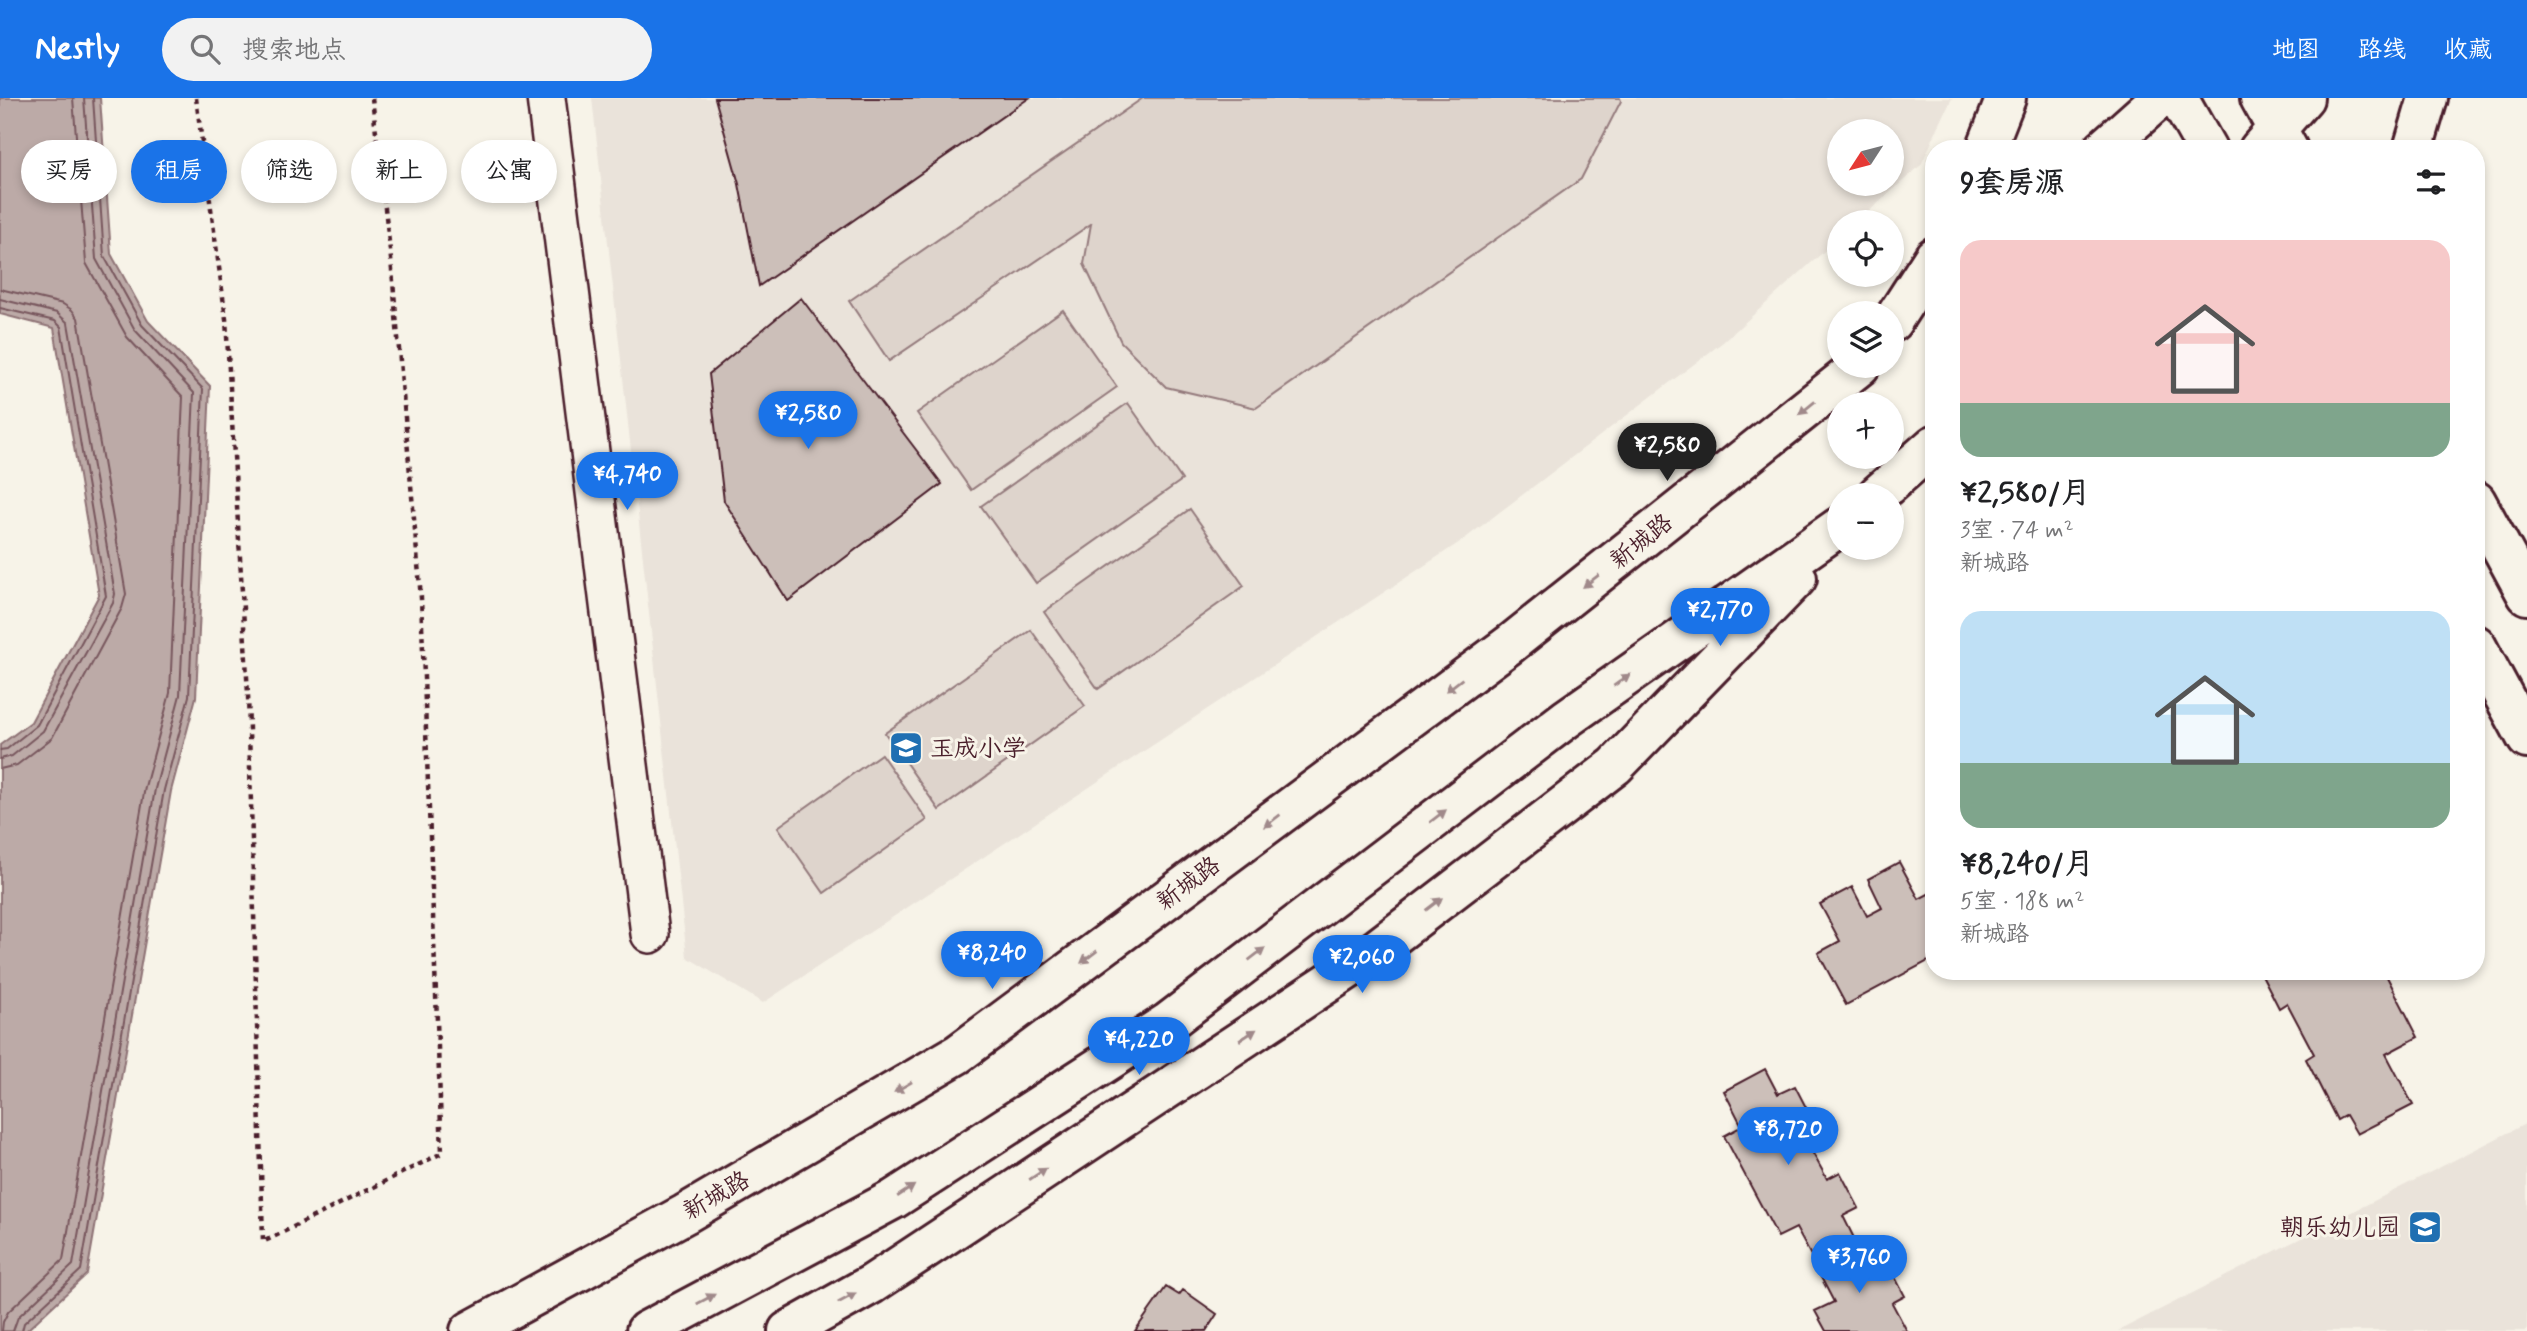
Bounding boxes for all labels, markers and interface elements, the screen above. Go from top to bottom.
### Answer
search box [162,18,652,81]
text: Nestly [35,27,120,71]
icon: search [186,30,224,68]
text: 搜索地点 [242,34,346,68]
text: 地图 [2272,35,2320,66]
text: 路线 [2358,35,2406,66]
text: 收藏 [2444,35,2492,66]
north arrow [1827,119,1904,196]
map controls [1827,119,1904,560]
chip: 买房 [21,140,117,203]
chip: 租房 [131,140,227,203]
chip: 筛选 [241,140,337,203]
chip: 新上 [351,140,447,203]
chip: 公寓 [461,140,557,203]
icon: filters [2412,163,2450,201]
text: 9套房源 [1960,164,2065,203]
button: locate [1827,210,1904,287]
icon: home [2142,286,2268,412]
button: layers [1827,301,1904,378]
pin: ¥2,580 [751,392,865,451]
button: + [1827,392,1904,469]
text: ¥2,580 [774,399,842,429]
one-way arrow [1799,401,1817,416]
pin: ¥2,580 [1610,424,1724,483]
text: ¥2,580 [1633,431,1701,461]
pin: ¥4,740 [570,452,684,512]
text: ¥4,740 [592,460,662,490]
text: ¥2,580/月 [1960,474,2091,513]
button: − [1827,483,1904,560]
street label: 新城路 [1604,507,1680,577]
text: 3室 · 74 m² [1960,516,2074,546]
text: 新城路 [1960,549,2029,579]
one-way arrow [1583,574,1601,589]
pin: ¥2,770 [1663,588,1777,648]
text: ¥2,770 [1687,596,1753,626]
icon: home [2142,657,2268,783]
one-way arrow [1613,673,1631,687]
one-way arrow [1445,678,1463,692]
school or university icon: 玉成小学 [887,729,925,767]
place label: 玉成小学 [930,734,1026,765]
one-way arrow [1429,810,1447,824]
one-way arrow [1262,814,1281,828]
text: ¥8,240/月 [1960,845,2094,884]
street label: 新城路 [1151,850,1227,918]
text: 5室 · 188 m² [1960,887,2085,917]
one-way arrow [1425,897,1443,912]
text: 新城路 [1960,920,2029,950]
pin: ¥8,240 [935,932,1049,991]
pin: ¥2,060 [1305,936,1419,995]
text: ¥8,240 [957,939,1027,969]
text: ¥2,060 [1329,943,1395,973]
one-way arrow [1248,948,1266,962]
one-way arrow [1080,949,1098,963]
pin: ¥4,220 [1082,1018,1196,1077]
text: ¥4,220 [1104,1025,1174,1055]
one-way arrow [1239,1028,1257,1042]
one-way arrow [893,1080,912,1093]
pin: ¥8,720 [1731,1108,1845,1167]
text: ¥8,720 [1753,1115,1823,1145]
street label: 新城路 [678,1165,756,1228]
one-way arrow [1029,1167,1047,1181]
one-way arrow [897,1185,916,1198]
school or university icon: 朝乐幼儿园 [2406,1208,2444,1246]
place label: 朝乐幼儿园 [2280,1213,2400,1244]
pin: ¥3,760 [1802,1236,1916,1295]
text: ¥3,760 [1827,1243,1891,1273]
one-way arrow [837,1292,857,1304]
one-way arrow [696,1293,716,1305]

